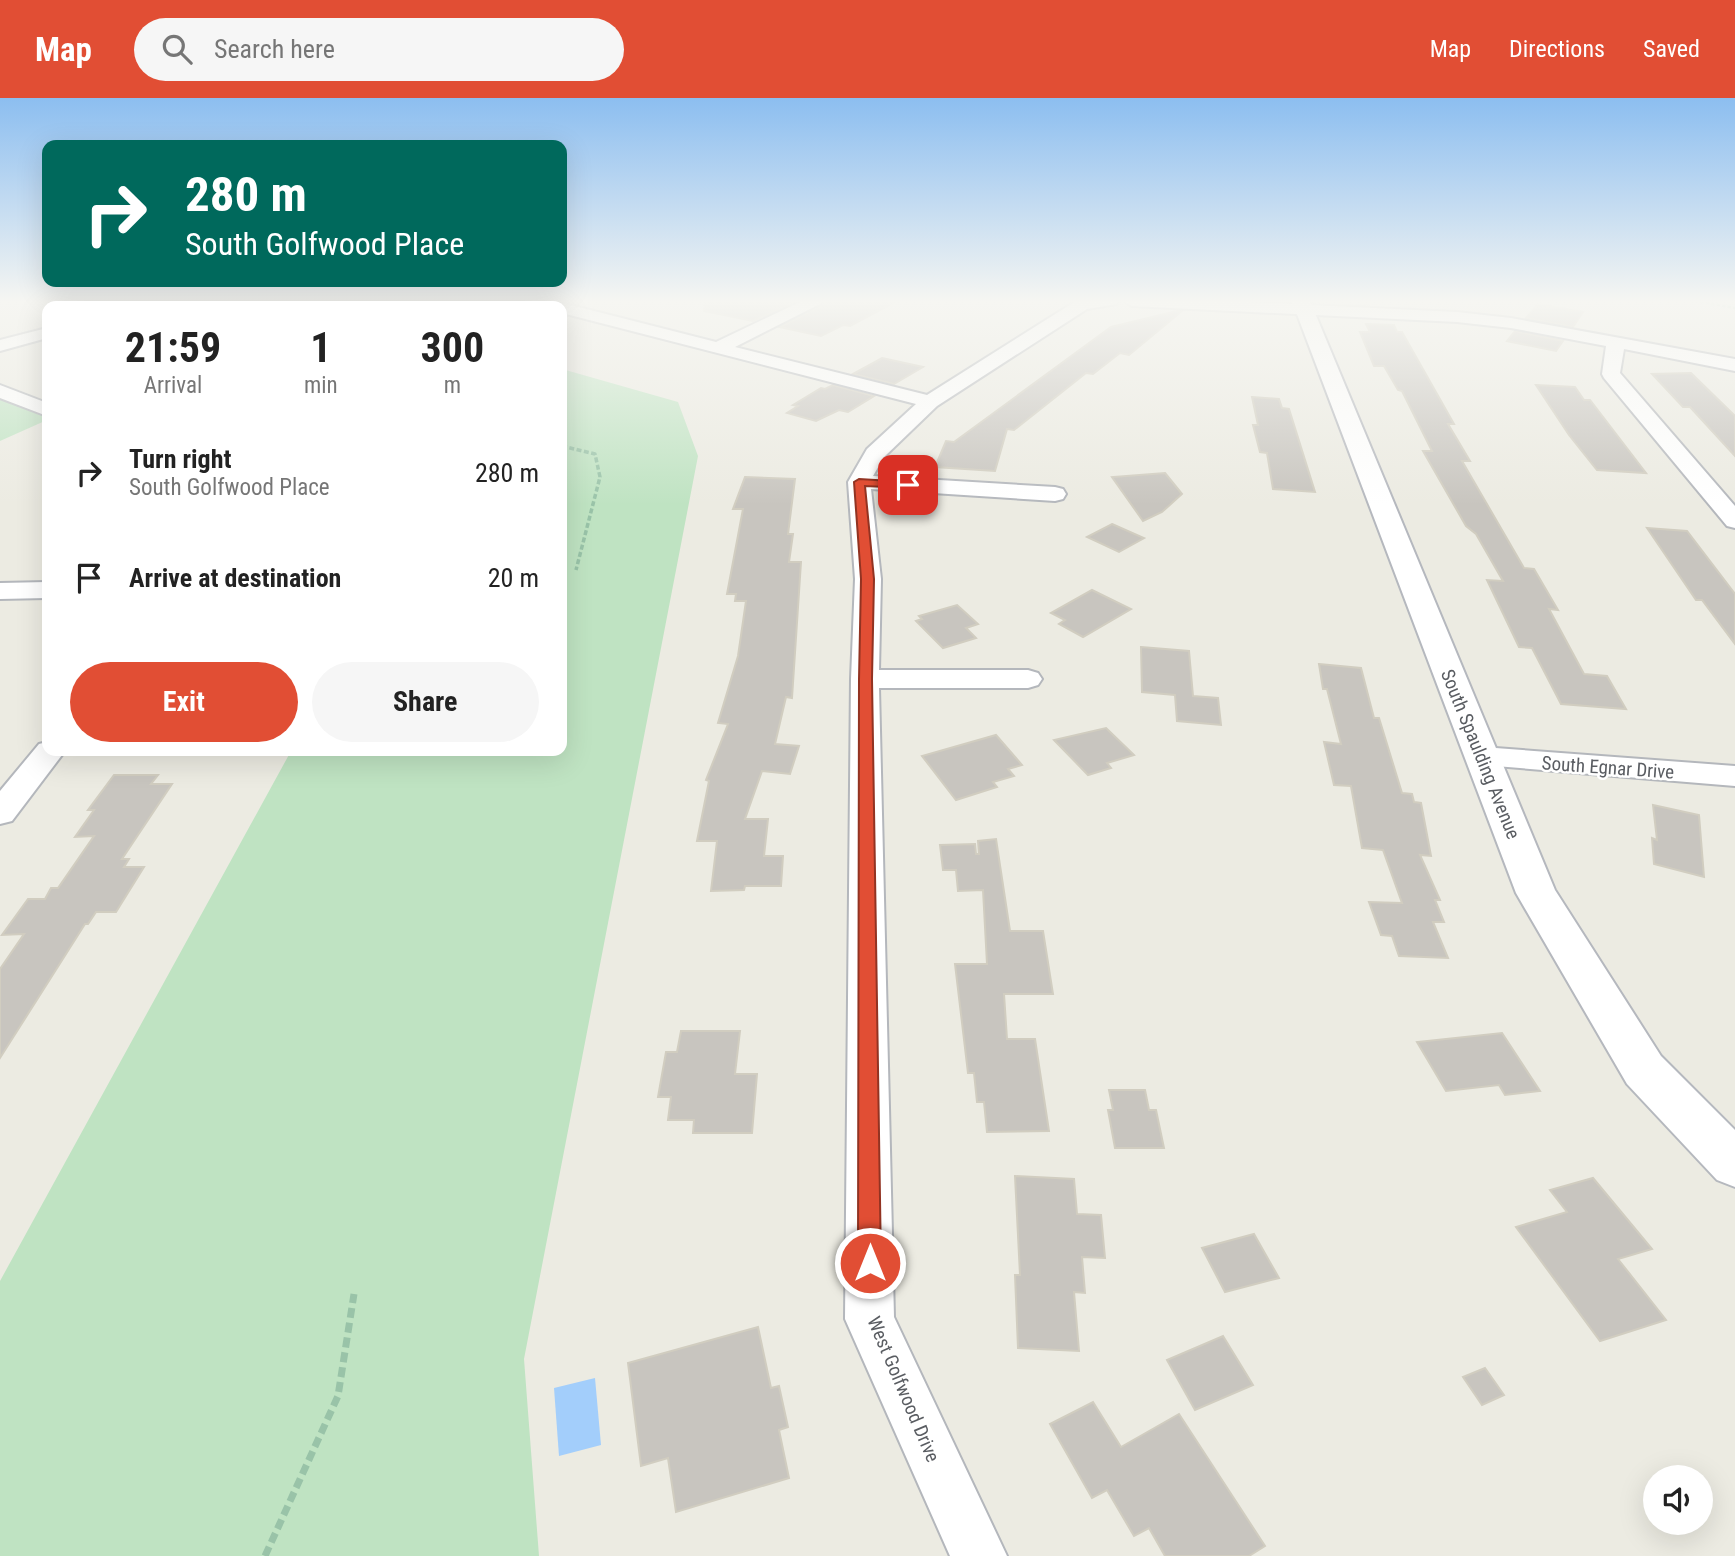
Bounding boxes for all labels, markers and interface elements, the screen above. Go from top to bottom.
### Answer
search box [134,18,624,81]
text: Map [35,30,92,69]
icon: search [158,30,196,68]
text: Search here [214,34,335,64]
text: Map [1430,35,1471,63]
text: Directions [1509,35,1605,63]
text: Saved [1643,35,1700,63]
text: 280 m [185,166,307,223]
icon: right [70,168,161,259]
text: South Golfwood Place [185,225,464,263]
text: 21:59 [125,323,221,372]
text: 1 [310,323,331,372]
text: 300 [420,323,484,372]
text: Arrival [144,372,202,399]
text: min [304,372,338,399]
text: m [444,372,461,399]
text: Turn right [129,444,231,474]
icon: right [70,454,108,492]
pin [878,455,938,515]
text: 280 m [475,458,539,488]
icon: arrive [889,466,927,504]
text: South Golfwood Place [129,474,330,501]
icon: arrive [70,559,108,597]
text: Arrive at destination [129,563,341,593]
text: 20 m [488,563,539,593]
button: Exit [70,662,298,742]
button: Share [312,662,539,742]
street label: South Spaulding Avenue [1436,666,1525,842]
street label: South Egnar Drive [1541,751,1675,784]
position arrow [833,1226,907,1300]
street label: West Golfwood Drive [862,1313,945,1466]
map controls [1643,1465,1713,1535]
button: sound [1643,1465,1713,1535]

